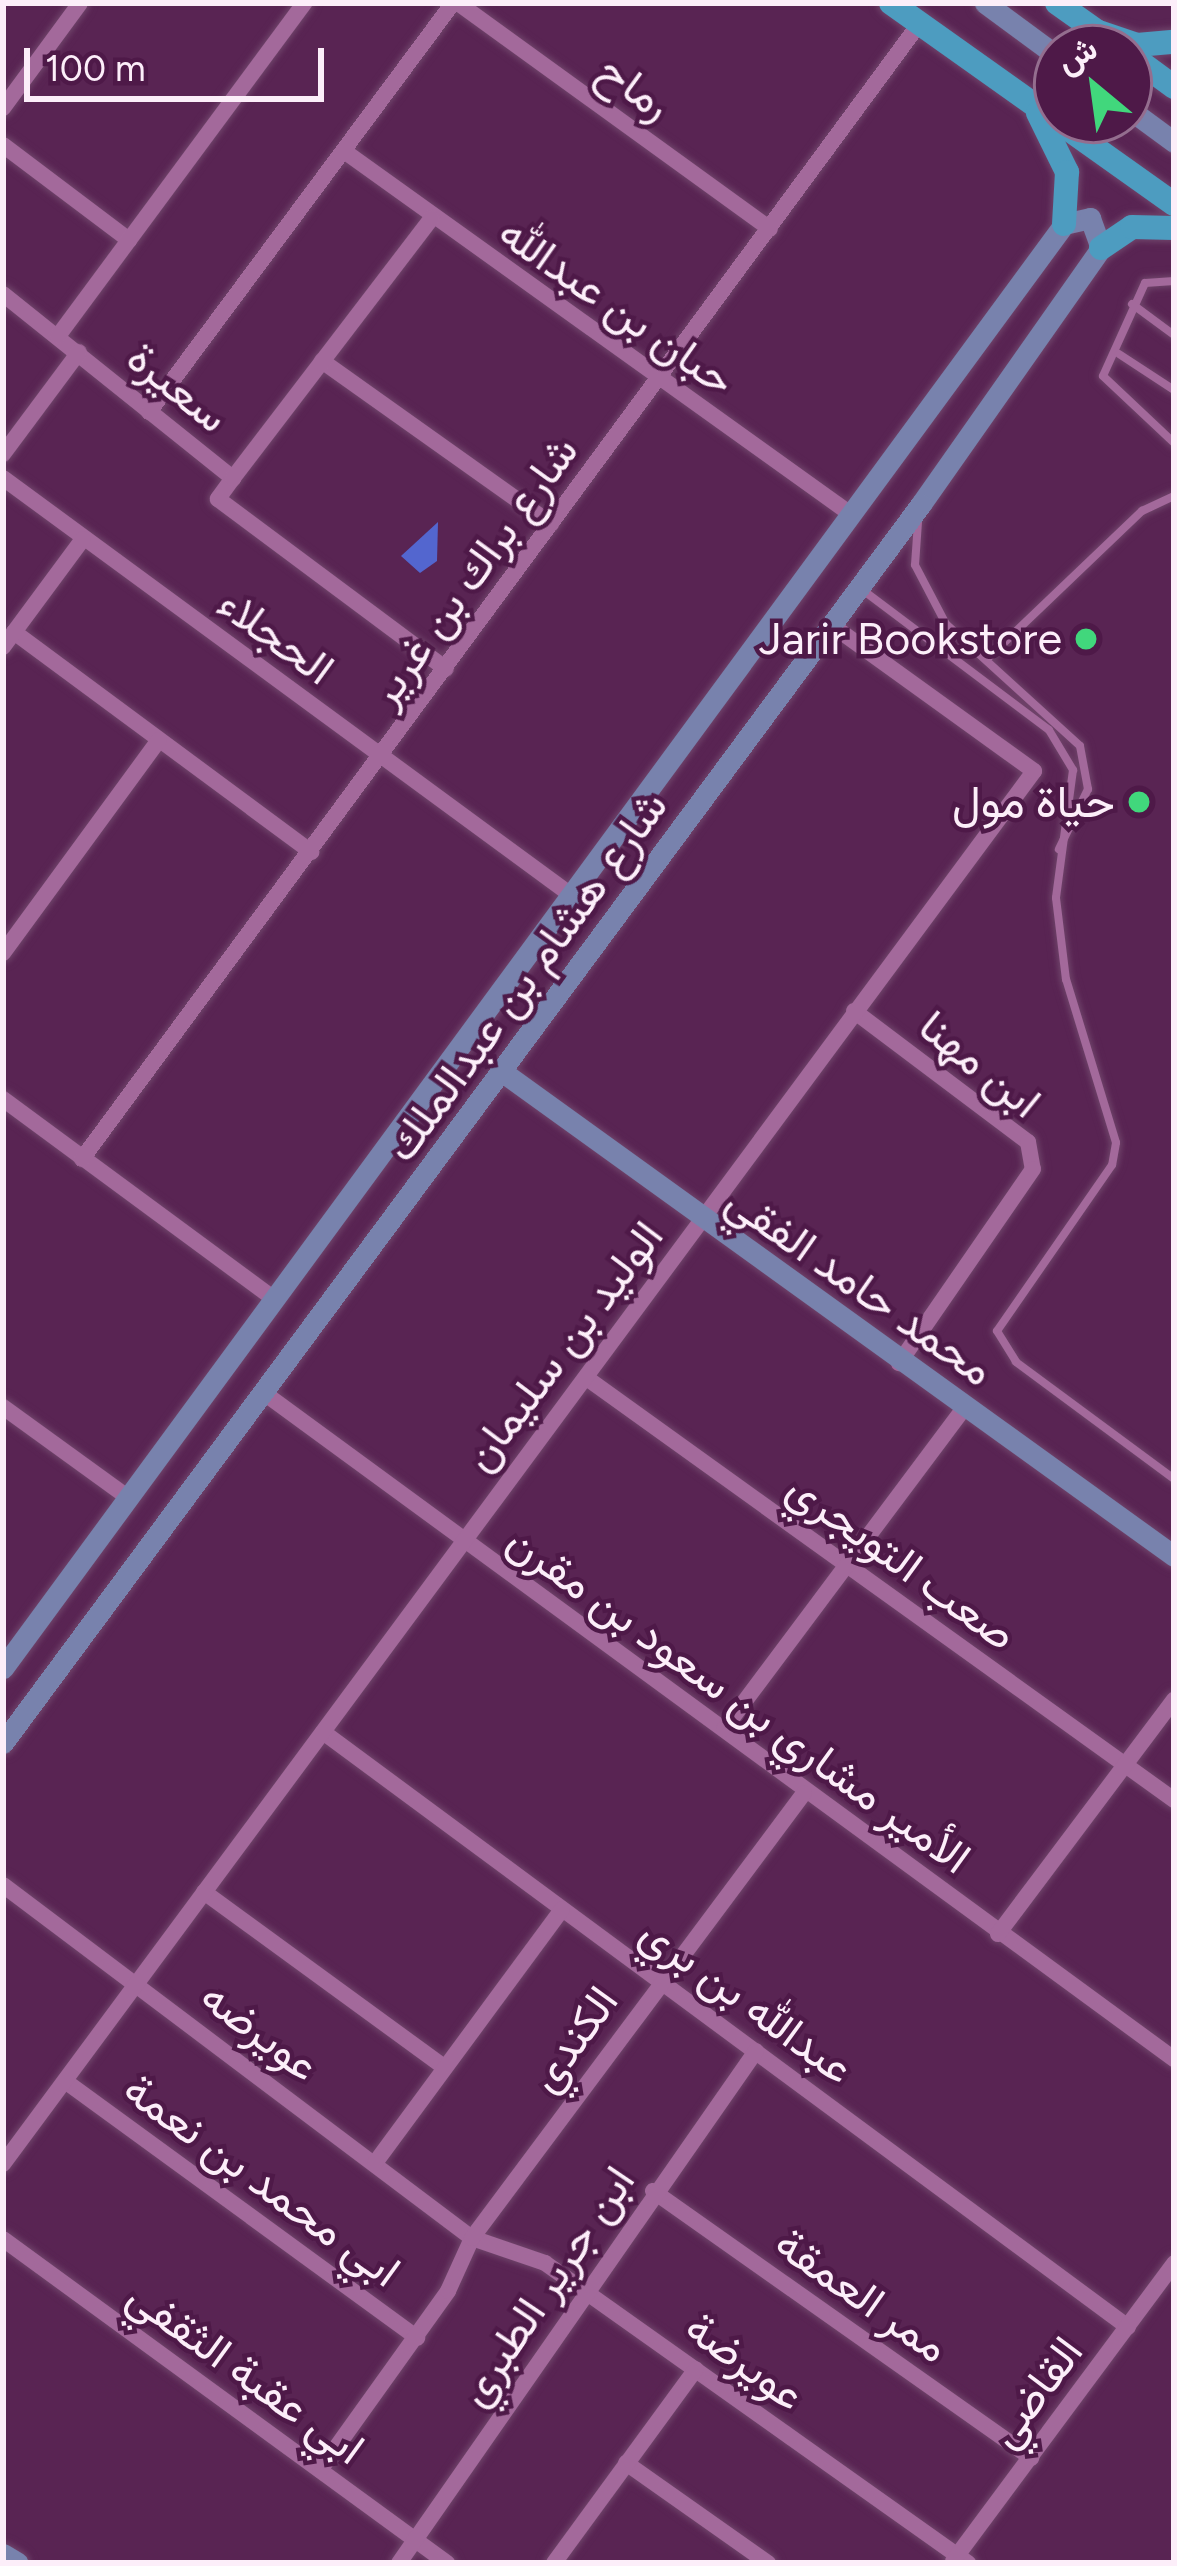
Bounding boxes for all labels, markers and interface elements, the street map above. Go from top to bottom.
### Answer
scale bar [30,24,330,98]
north arrow [1033,24,1153,144]
text: ش [1050,28,1104,81]
street label: رماح [588,42,682,132]
text: 100 m [45,47,146,90]
street label: حبان بن عبدالله [489,205,745,407]
street label: سعيرة [117,330,239,444]
street label: شارع براك بن غرير [357,425,589,717]
street label: الحجلاء [208,576,344,696]
place label: Jarir Bookstore [759,612,1062,666]
marker: Jarir Bookstore [1073,626,1099,652]
place label: حياة مول [952,775,1115,829]
street label: شارع هشام بن عبدالملك [373,780,679,1172]
marker: حياة مول [1126,789,1152,815]
street label: ابن مهنا [908,999,1052,1129]
street label: محمد حامد الفقي [716,1173,1004,1397]
street label: الوليد بن سليمان [452,1210,674,1482]
street label: صعب التويجري [777,1460,1027,1662]
street label: الأمير مشاري بن سعود بن مقرن [497,1513,981,1885]
street label: عبدالله بن بري [630,1905,864,2095]
street label: عويرضه [190,1969,330,2093]
street label: الكندي [517,1976,629,2102]
street label: ابي محمد بن نعمة [113,2062,411,2298]
street label: ابن جرير الطبري [446,2156,646,2416]
street label: ممر العمقة [765,2216,959,2374]
street label: ابي عقبة الثقفي [117,2268,375,2476]
street label: عويرضة [675,2300,815,2422]
street label: القاضي [976,2326,1094,2458]

